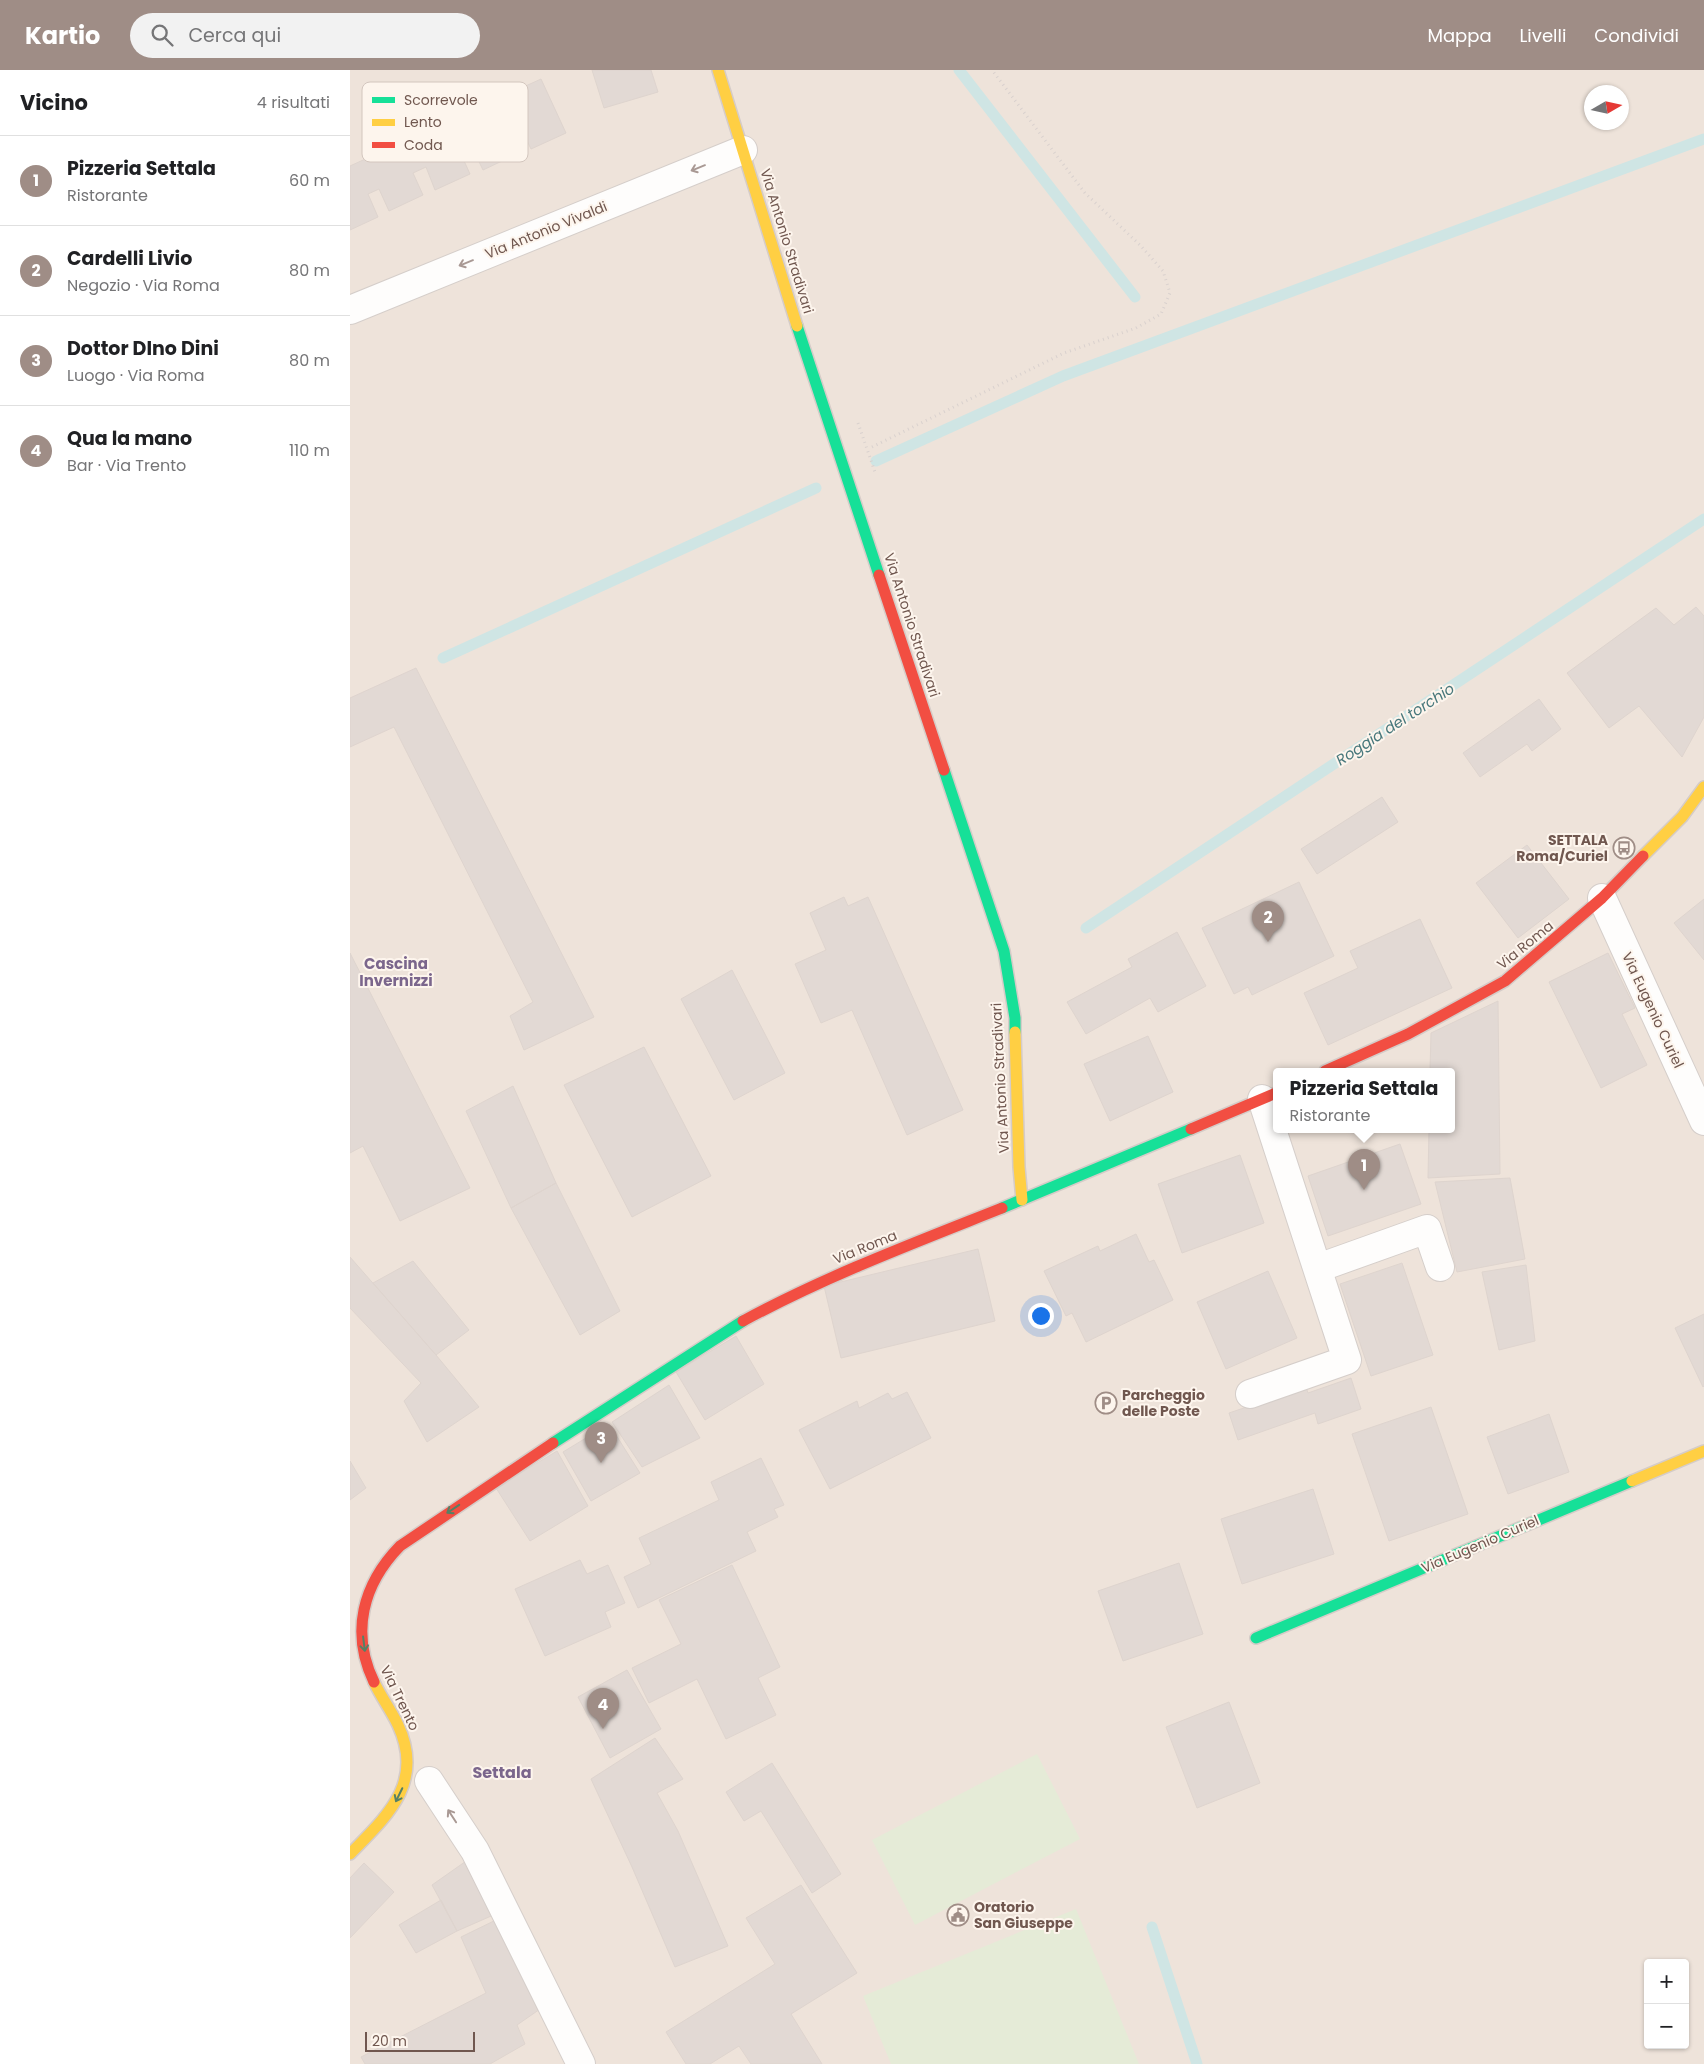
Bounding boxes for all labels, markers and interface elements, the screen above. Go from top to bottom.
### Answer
search box [130,13,480,58]
text: Kartio [25,19,100,52]
icon: search [148,21,176,49]
text: Cerca qui [188,22,281,49]
text: Mappa [1427,23,1492,48]
text: Livelli [1520,23,1566,48]
text: Condividi [1594,23,1679,48]
legend [362,82,528,162]
north arrow [1584,85,1629,130]
text: Vicino [20,88,88,117]
text: Scorrevole [404,90,478,110]
text: 4 risultati [257,91,330,114]
text: Lento [404,112,442,132]
text: Coda [404,135,443,155]
text: Pizzeria Settala [67,155,216,182]
one-way arrow [690,164,706,173]
street label: Via Antonio Stradivari [755,166,819,316]
text: 1 [33,169,39,192]
text: 60 m [289,169,330,192]
text: Ristorante [67,184,148,207]
street label: Via Antonio Vivaldi [482,196,610,264]
text: Cardelli Livio [67,245,192,272]
one-way arrow [459,258,474,268]
text: 2 [31,259,41,282]
text: 80 m [289,259,330,282]
text: Negozio · Via Roma [67,274,220,297]
text: Dottor DIno Dini [67,335,219,362]
text: 3 [31,349,41,372]
text: 80 m [289,349,330,372]
text: Luogo · Via Roma [67,364,205,387]
text: Qua la mano [67,425,192,452]
text: 4 [31,439,41,462]
text: 110 m [289,439,330,462]
text: Bar · Via Trento [67,454,186,477]
street label: Via Antonio Stradivari [879,550,945,700]
water label: Roggia del torchio [1332,678,1458,770]
place label: SETTALA Roma/Curiel [1516,830,1609,866]
bus stop icon: SETTALA Roma/Curiel [1612,836,1636,860]
pin: 2 [1252,901,1284,942]
street label: Via Roma [1492,916,1558,974]
street label: Via Eugenio Curiel [1617,949,1689,1071]
district label: Cascina Invernizzi [359,953,433,991]
street label: Via Antonio Stradivari [986,1002,1014,1154]
popup [1273,1068,1455,1133]
text: Pizzeria Settala [1290,1075,1438,1102]
text: Ristorante [1290,1104,1370,1127]
pin: 1 [1348,1149,1380,1190]
street label: Via Roma [830,1225,900,1269]
your location [1028,1303,1054,1329]
place label: Parcheggio delle Poste [1122,1385,1205,1421]
parking icon: Parcheggio delle Poste [1094,1391,1118,1415]
pin: 3 [585,1422,617,1463]
one-way arrow [446,1504,460,1515]
street label: Via Eugenio Curiel [1418,1510,1542,1578]
one-way arrow [359,1636,369,1652]
street label: Via Trento [376,1662,424,1734]
pin: 4 [587,1688,619,1729]
district label: Settala [472,1761,532,1784]
one-way arrow [394,1788,404,1803]
one-way arrow [447,1809,457,1823]
place label: Oratorio San Giuseppe [974,1897,1073,1933]
public building icon: Oratorio San Giuseppe [946,1903,970,1927]
map controls [1644,1959,1689,2049]
button: + [1644,1959,1689,2004]
button: − [1644,2004,1689,2049]
scale bar [365,2029,475,2052]
text: 20 m [372,2031,407,2051]

